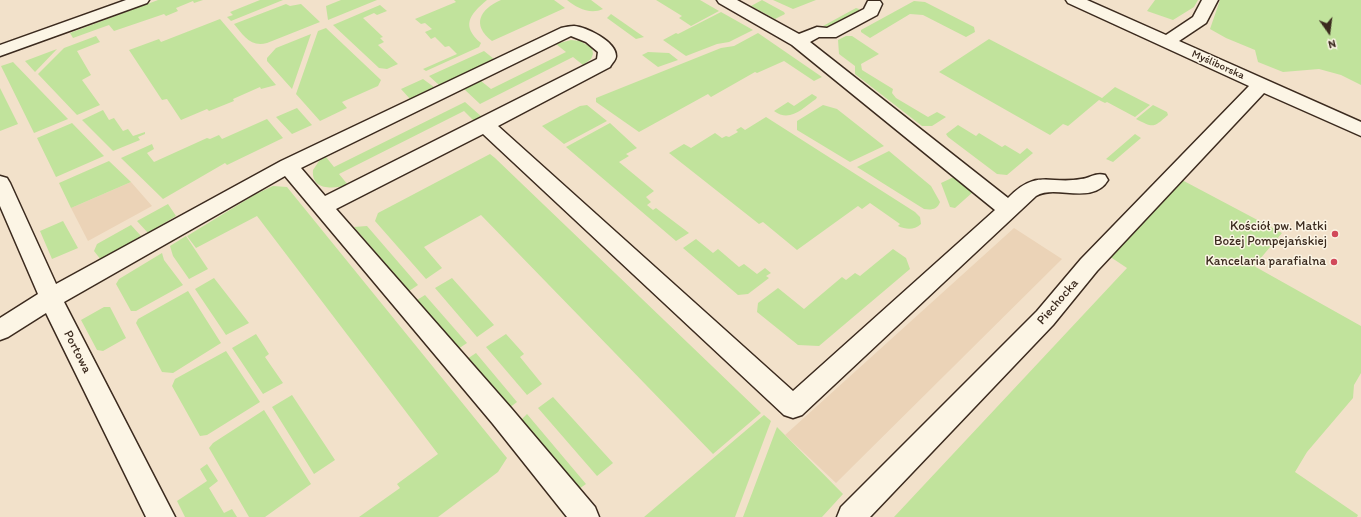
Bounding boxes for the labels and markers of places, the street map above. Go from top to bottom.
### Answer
place label: Kościół pw. Matki Bożej Pompejańskiej [1214,219,1327,250]
marker: Kościół pw. Matki Bożej Pompejańskiej [1330,229,1340,239]
place label: Kancelaria parafialna [1206,254,1326,270]
marker: Kancelaria parafialna [1329,257,1339,267]

